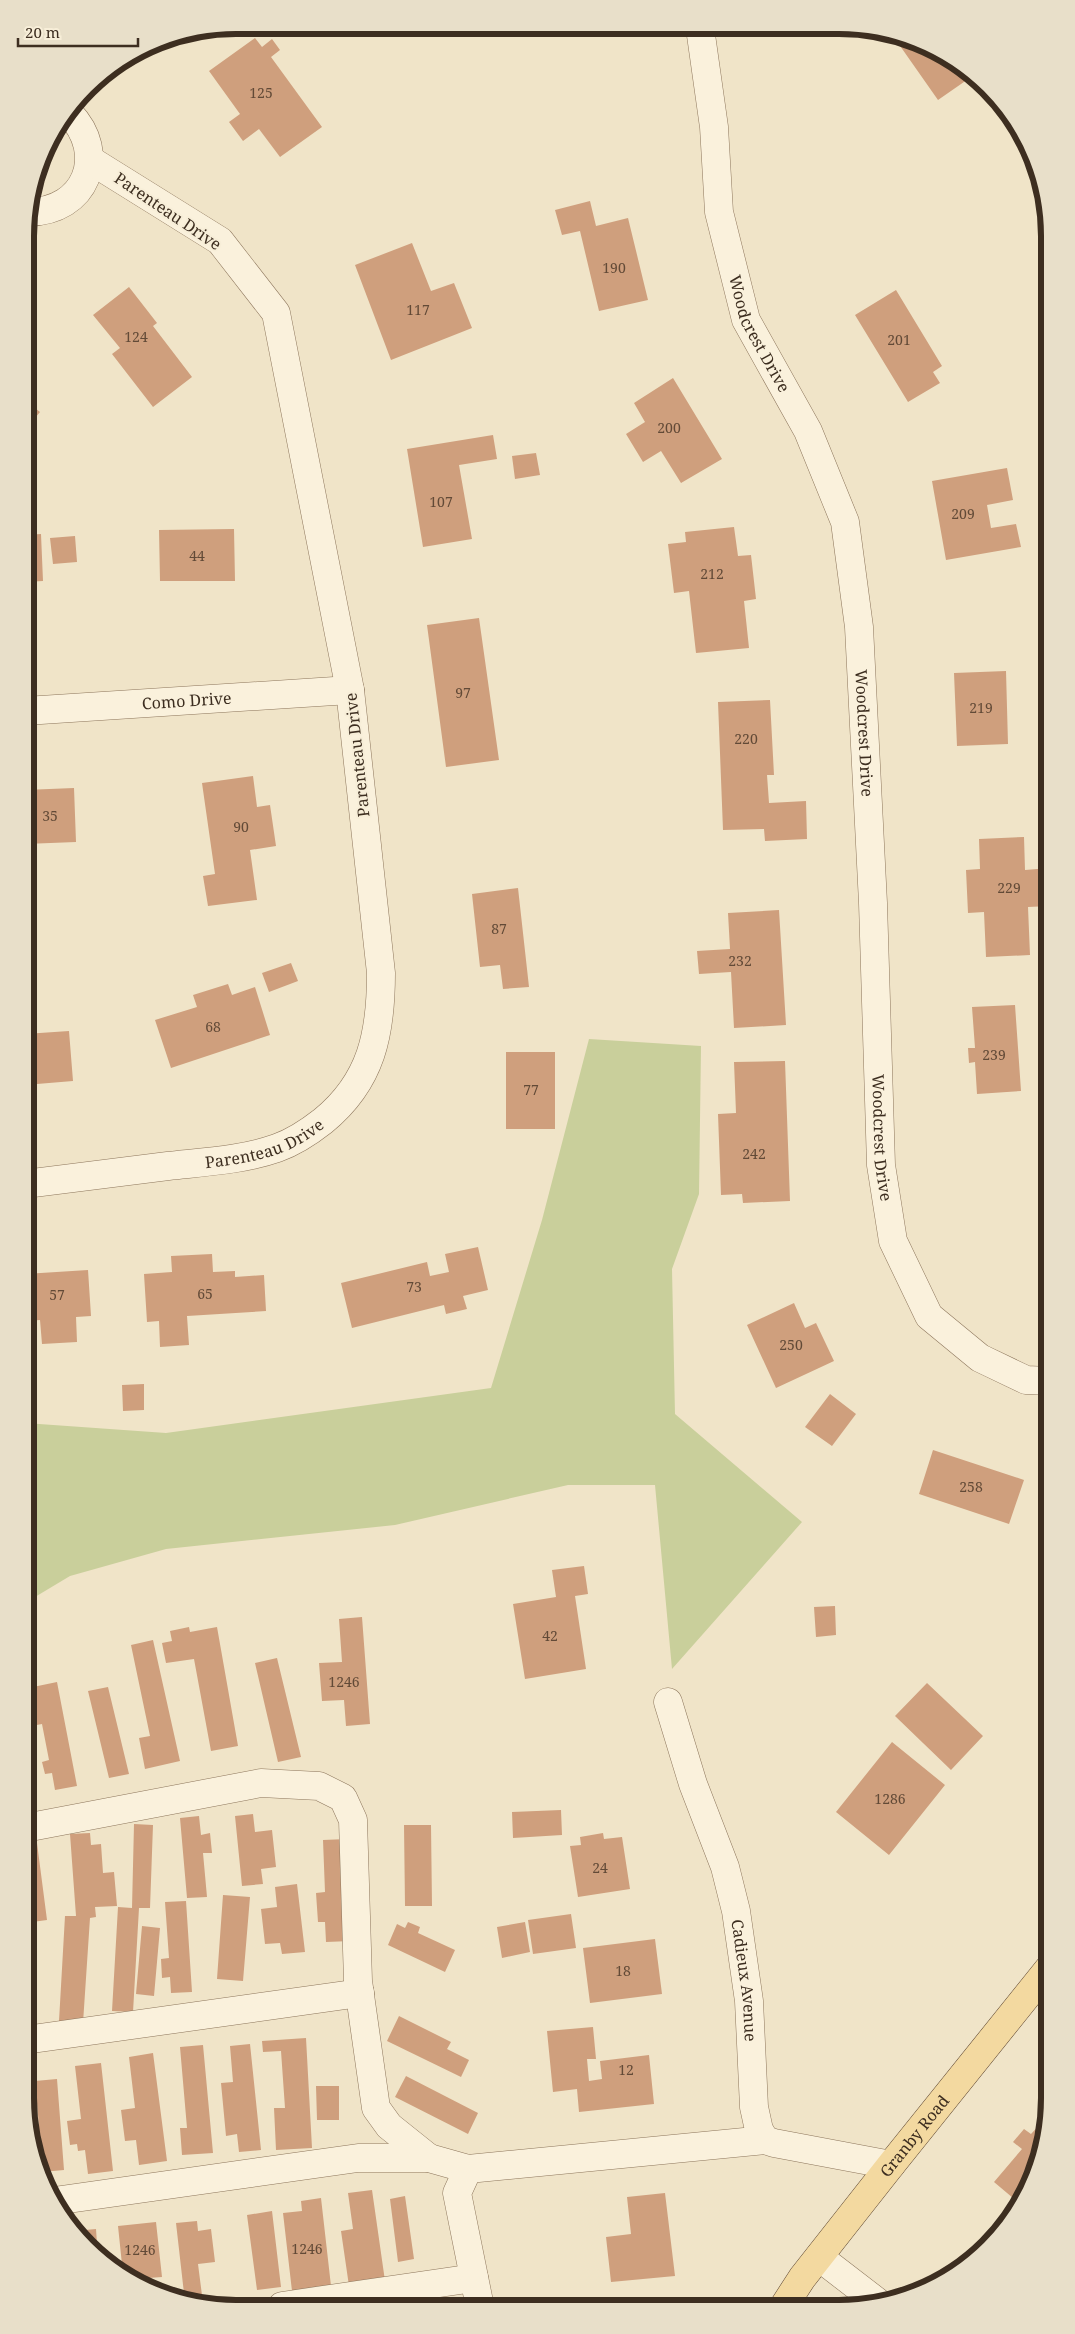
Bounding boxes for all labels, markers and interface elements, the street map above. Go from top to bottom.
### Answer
scale bar [18,15,138,47]
text: 20 m [25,22,60,42]
house number: 125 [249,83,273,102]
street label: Parenteau Drive [110,167,226,255]
house number: 190 [602,258,626,277]
street label: Woodcrest Drive [724,273,795,396]
house number: 117 [406,300,430,319]
house number: 124 [124,327,148,346]
house number: 201 [887,330,911,349]
house number: 200 [657,418,681,437]
house number: 107 [429,492,453,511]
house number: 209 [951,504,975,523]
house number: 44 [189,546,205,565]
house number: 212 [700,564,724,583]
street label: Woodcrest Drive [850,669,879,797]
house number: 97 [455,683,471,702]
street label: Como Drive [141,687,232,714]
street label: Parenteau Drive [340,692,374,818]
house number: 219 [969,698,993,717]
house number: 220 [734,729,758,748]
house number: 35 [42,806,58,825]
house number: 90 [233,817,249,836]
house number: 229 [997,878,1021,897]
house number: 87 [491,919,507,938]
house number: 232 [728,951,752,970]
house number: 68 [205,1017,221,1036]
house number: 239 [982,1045,1006,1064]
street label: Woodcrest Drive [867,1074,898,1203]
house number: 77 [523,1080,539,1099]
street label: Parenteau Drive [204,1113,328,1173]
house number: 242 [742,1144,766,1163]
house number: 73 [406,1277,422,1296]
house number: 65 [197,1284,213,1303]
house number: 57 [49,1285,65,1304]
house number: 250 [779,1335,803,1354]
house number: 258 [959,1477,983,1496]
house number: 42 [542,1626,558,1645]
house number: 1246 [328,1672,360,1691]
house number: 1286 [874,1789,906,1808]
house number: 24 [592,1858,608,1877]
street label: Cadieux Avenue [726,1918,762,2042]
house number: 18 [615,1961,631,1980]
house number: 12 [618,2060,634,2079]
street label: Granby Road [875,2090,954,2182]
house number: 1246 [291,2239,323,2258]
house number: 1246 [124,2240,156,2259]

